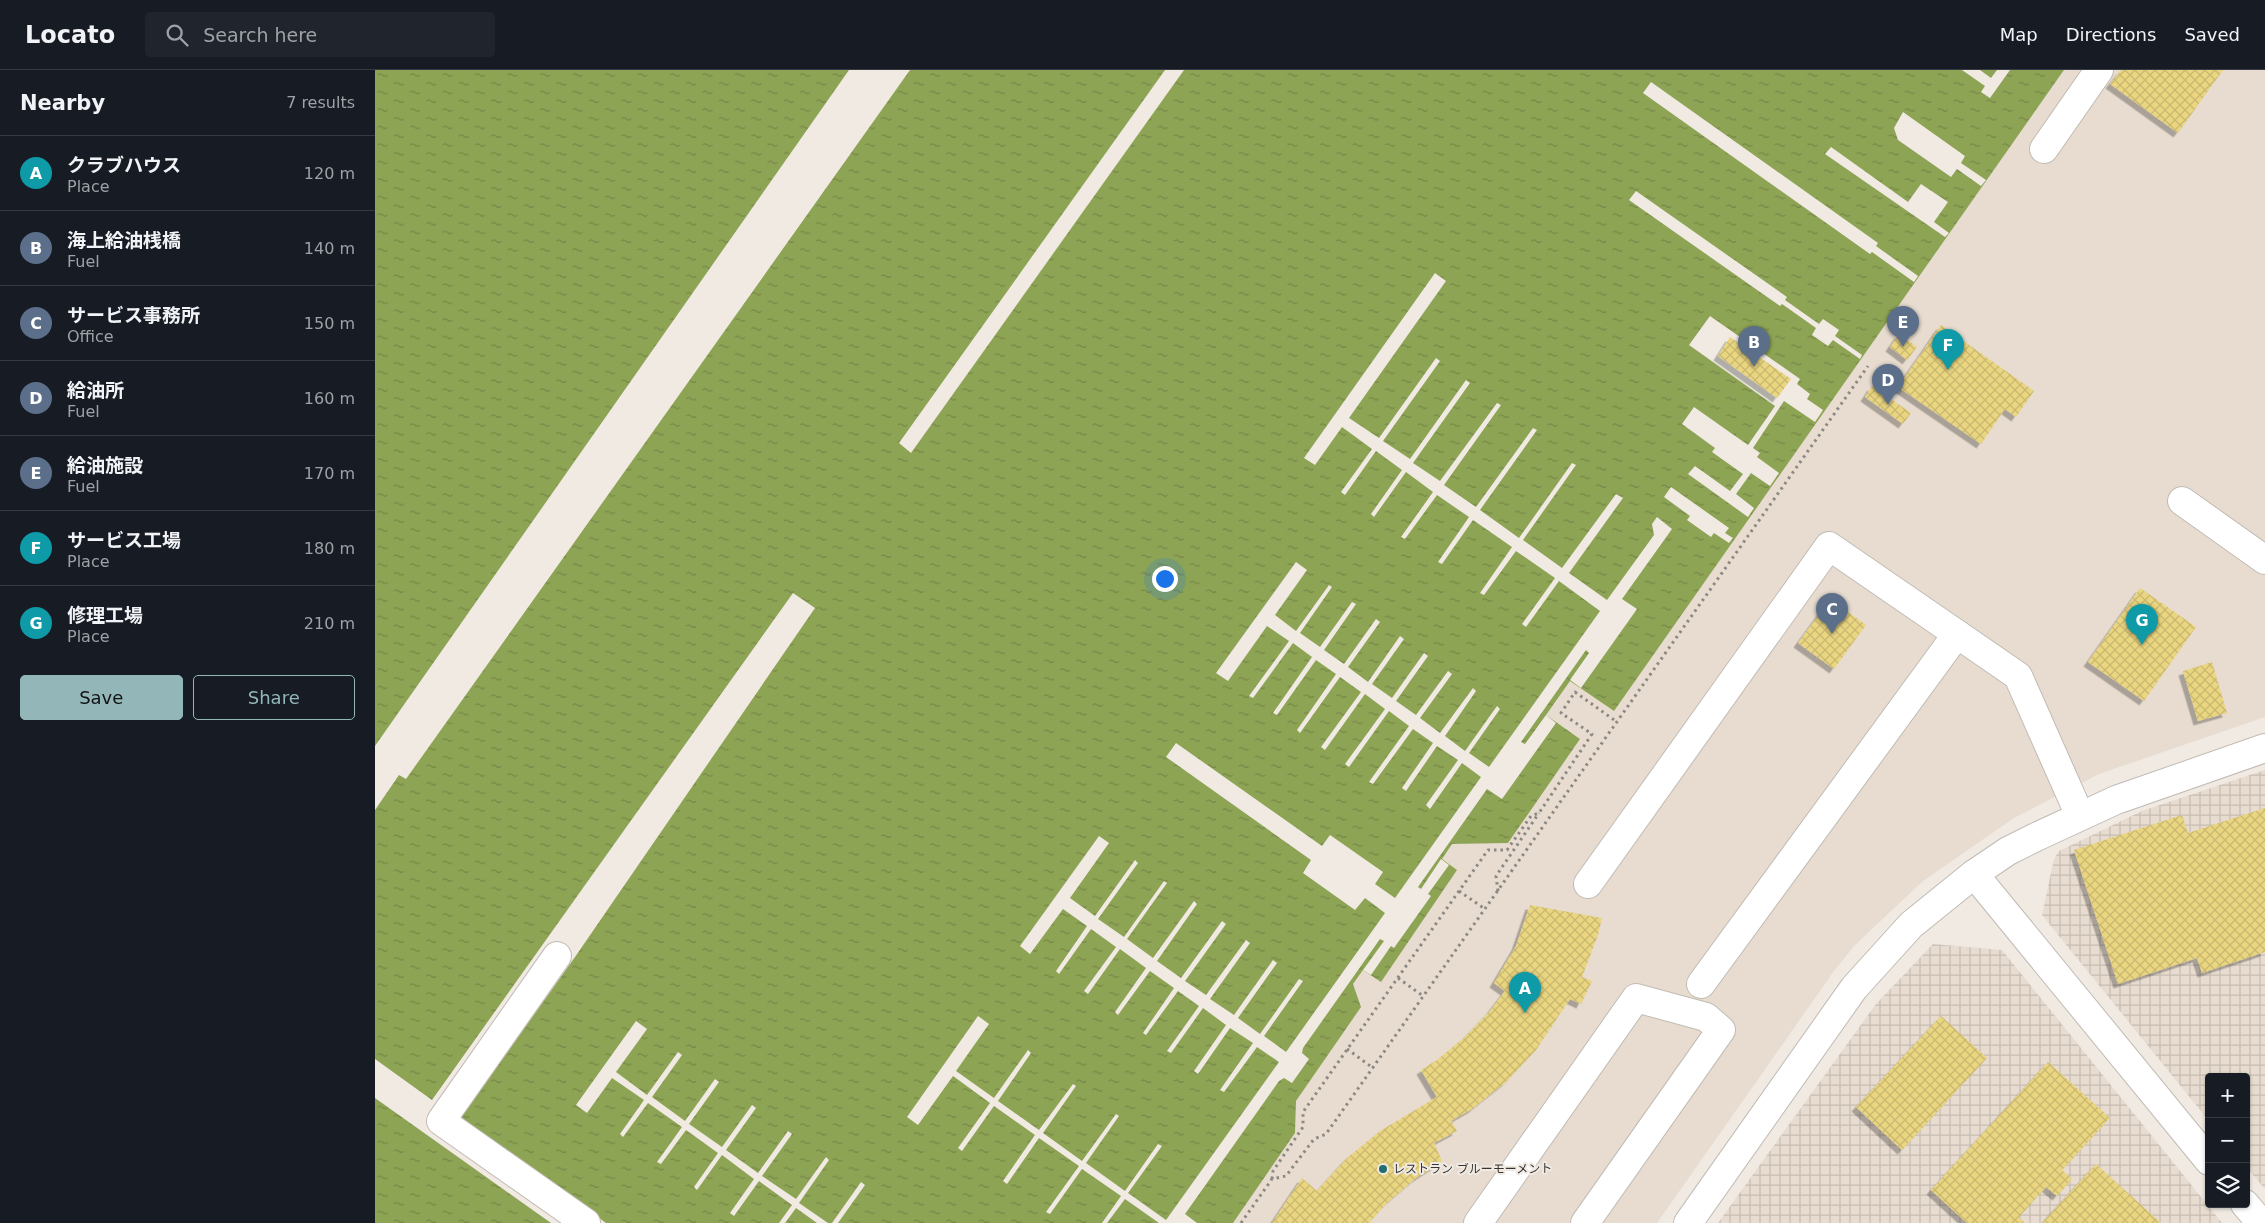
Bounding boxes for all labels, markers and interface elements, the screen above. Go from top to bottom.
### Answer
search box [145,12,495,57]
text: Locato [25,21,115,49]
icon: search [163,21,191,49]
text: Search here [203,24,317,46]
text: Map [2000,24,2038,45]
text: Directions [2066,24,2156,45]
text: Saved [2184,24,2240,45]
text: Nearby [20,91,105,115]
text: 7 results [286,93,355,112]
text: クラブハウス [67,154,181,176]
text: A [30,164,42,183]
text: 120 m [304,164,355,183]
text: Place [67,177,110,196]
text: 海上給油桟橋 [67,229,181,251]
text: B [30,239,42,258]
text: 140 m [304,239,355,258]
text: Fuel [67,252,100,271]
text: サービス事務所 [67,304,200,326]
pin: E [1887,306,1919,347]
text: C [30,314,42,333]
text: 150 m [304,314,355,333]
pin: B [1738,326,1770,367]
text: Office [67,327,114,346]
pin: F [1932,329,1964,370]
pin: D [1872,364,1904,405]
text: 給油所 [67,379,124,401]
text: D [29,389,43,408]
text: 160 m [304,389,355,408]
text: Fuel [67,402,100,421]
text: 給油施設 [67,454,143,476]
text: E [31,464,41,483]
text: 170 m [304,464,355,483]
text: Fuel [67,477,100,496]
text: サービス工場 [67,529,181,551]
text: F [31,539,41,558]
text: 180 m [304,539,355,558]
text: Place [67,552,110,571]
your location [1152,566,1178,592]
pin: C [1816,593,1848,634]
text: 修理工場 [67,604,143,626]
pin: G [2126,604,2158,645]
text: G [29,614,43,633]
text: 210 m [304,614,355,633]
text: Place [67,627,110,646]
button: Save [20,675,183,720]
button: Share [193,675,355,720]
pin: A [1509,972,1541,1013]
map controls [2205,1073,2250,1208]
button: + [2205,1073,2250,1118]
button: − [2205,1118,2250,1163]
place label: レストラン ブルーモーメント [1393,1162,1552,1176]
marker: レストラン ブルーモーメント [1377,1163,1389,1175]
button: layers [2205,1163,2250,1208]

